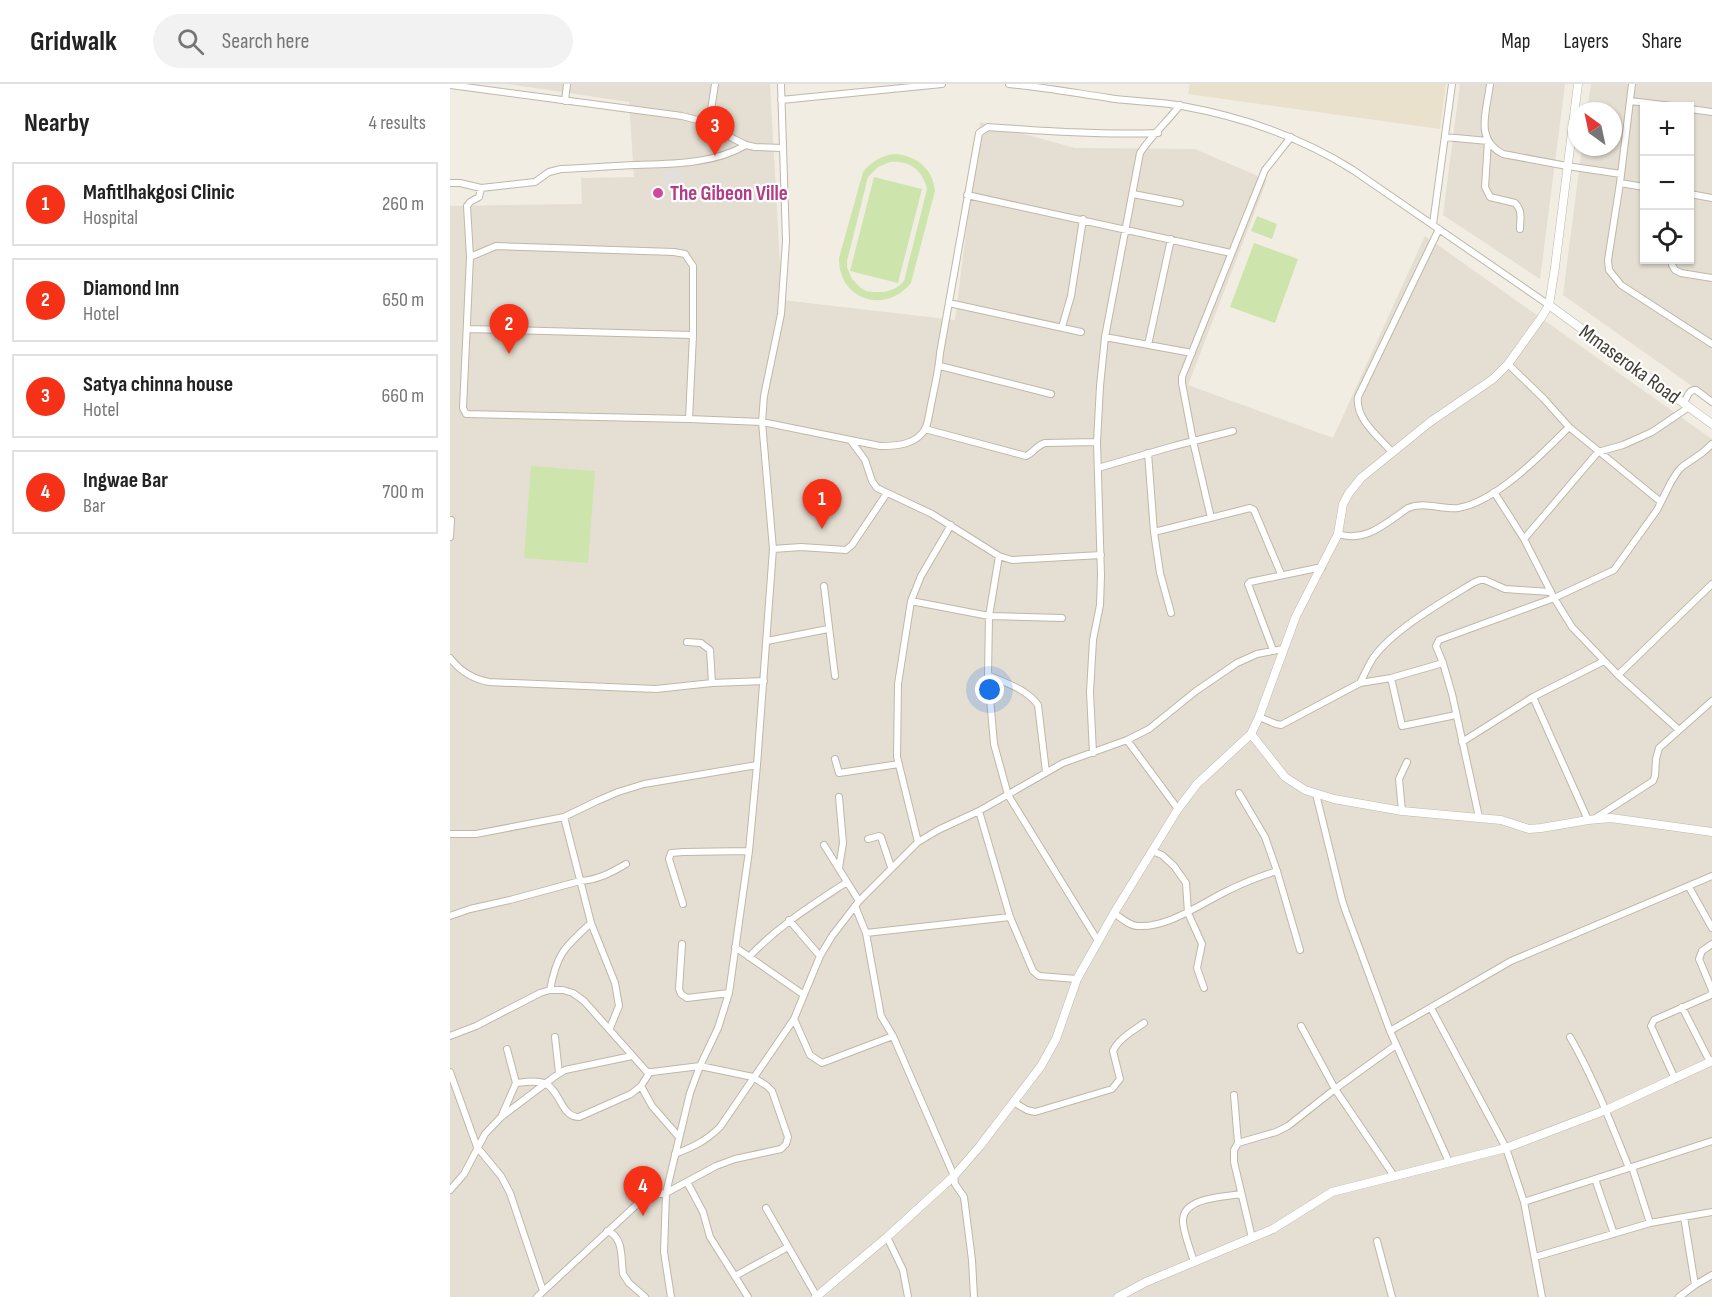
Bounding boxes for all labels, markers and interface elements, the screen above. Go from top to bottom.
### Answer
search box [153,14,573,68]
text: Gridwalk [30,25,117,58]
icon: search [174,25,207,58]
text: Search here [222,28,309,55]
text: Map [1501,29,1530,54]
text: Layers [1563,29,1609,54]
text: Share [1642,29,1682,54]
north arrow [1568,102,1622,156]
map controls [1640,102,1694,264]
button: + [1640,102,1694,156]
pin: 3 [696,106,734,156]
text: Nearby [24,108,90,139]
text: 4 results [369,111,426,135]
button: − [1640,156,1694,210]
text: Mafitlhakgosi Clinic [83,179,235,206]
place label: The Gibeon Ville [670,181,788,206]
marker: The Gibeon Ville [651,186,665,200]
text: 1 [42,192,49,216]
text: 260 m [382,192,424,216]
text: Hospital [83,206,138,230]
button: locate [1640,210,1694,264]
text: Diamond Inn [83,275,179,302]
text: 2 [41,288,50,312]
text: 650 m [382,288,424,312]
text: Hotel [83,302,119,326]
pin: 2 [490,304,528,354]
street label: Mmaseroka Road [1574,319,1685,409]
text: Satya chinna house [83,371,233,398]
text: 3 [41,384,50,408]
text: 660 m [382,384,424,408]
text: Hotel [83,398,119,422]
text: Ingwae Bar [83,467,168,494]
text: 4 [41,480,50,504]
text: 700 m [382,480,424,504]
pin: 1 [802,480,842,529]
text: Bar [83,494,105,518]
your location [975,675,1004,704]
pin: 4 [624,1166,662,1216]

